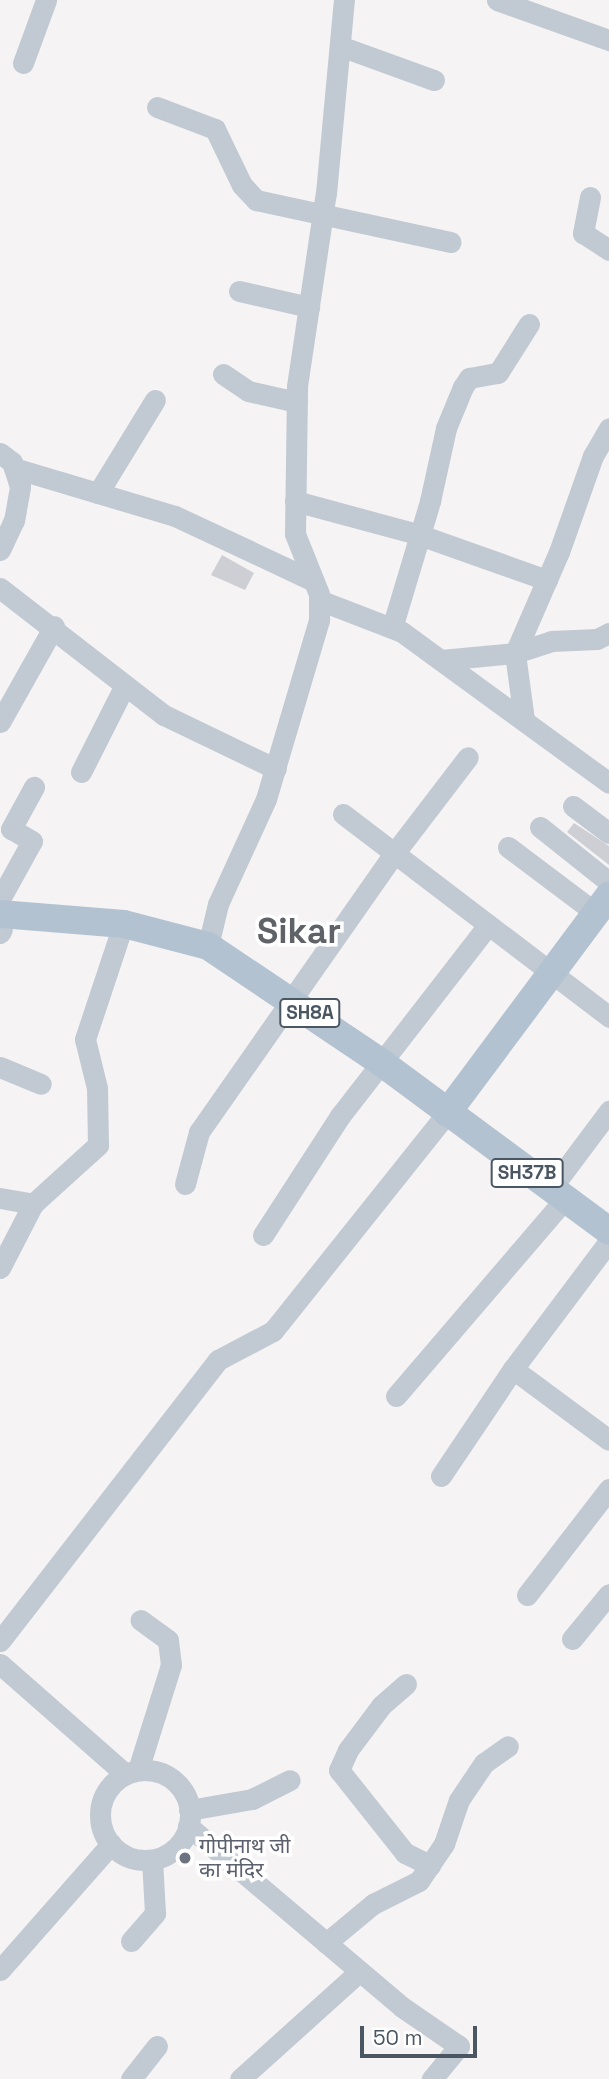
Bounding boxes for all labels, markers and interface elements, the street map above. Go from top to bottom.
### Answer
district label: Sikar [257,910,341,952]
road number: SH8A [278,998,342,1028]
road number: SH37B [490,1158,564,1189]
place label: गोपीनाथ जी का मंदिर [199,1833,291,1883]
marker: गोपीनाथ जी का मंदिर [177,1850,193,1866]
scale bar [364,2012,481,2056]
text: 50 m [373,2024,423,2051]

